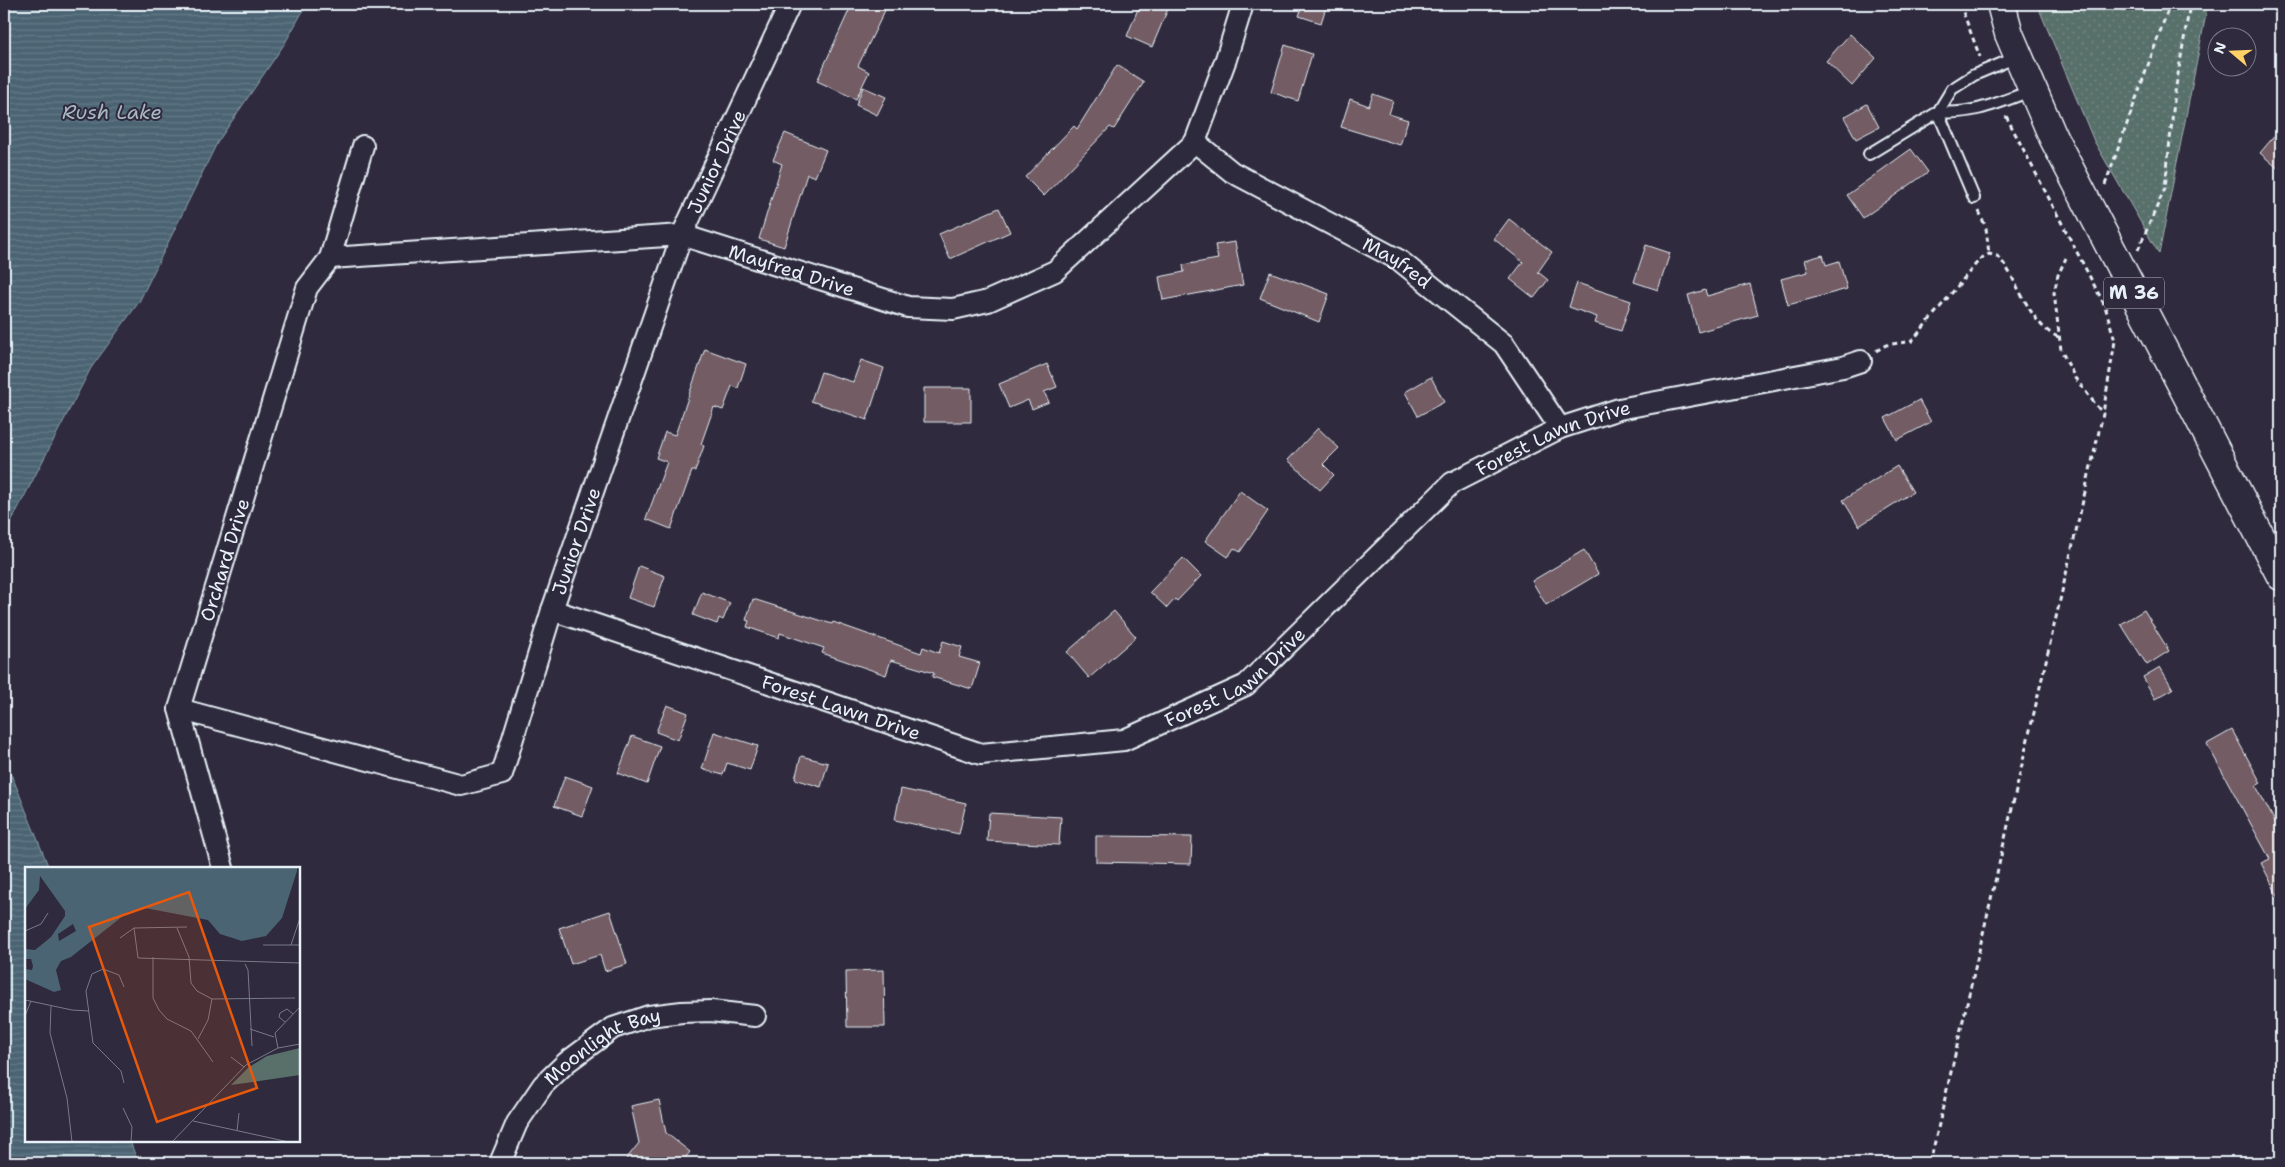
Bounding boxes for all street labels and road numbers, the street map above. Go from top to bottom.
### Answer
street label: Junior Drive [681,105,751,218]
street label: Mayfred [1358,231,1437,294]
street label: Mayfred Drive [726,238,858,302]
road number: M 36 [2104,278,2164,308]
street label: Forest Lawn Drive [1472,395,1632,481]
street label: Junior Drive [546,484,606,598]
street label: Orchard Drive [194,495,255,624]
street label: Forest Lawn Drive [1161,621,1310,733]
street label: Forest Lawn Drive [758,669,924,745]
street label: Moonlight Bay [538,1002,662,1091]

